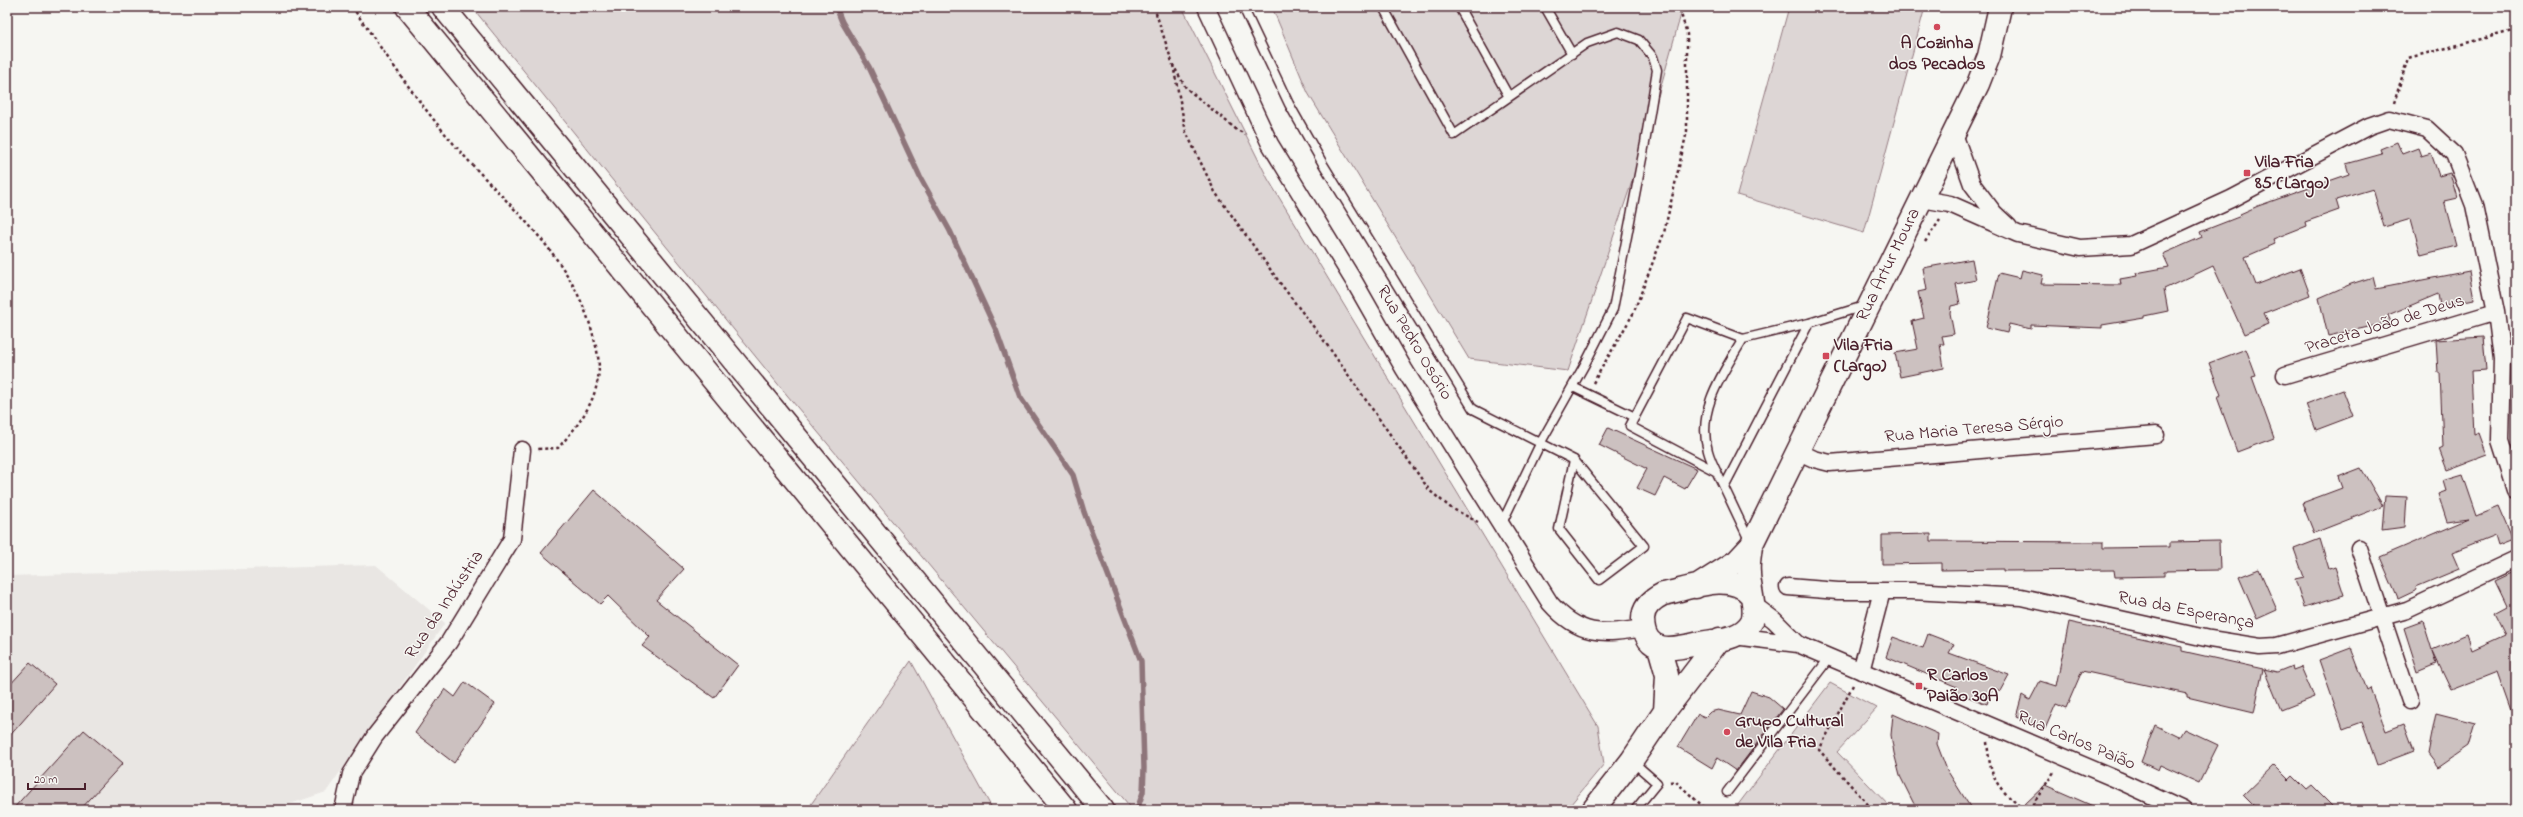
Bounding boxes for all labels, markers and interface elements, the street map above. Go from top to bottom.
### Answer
marker: A Cozinha dos Pecados [1932,22,1942,32]
place label: A Cozinha dos Pecados [1889,31,1985,78]
place label: Vila Fria 85 (Largo) [2254,150,2330,198]
marker: Vila Fria 85 (Largo) [2242,168,2252,178]
street label: Rua Artur Moura [1850,204,1928,326]
street label: Rua Pedro Osório [1369,281,1459,405]
street label: Praceta João de Deus [2302,288,2468,362]
place label: Vila Fria (Largo) [1833,333,1893,381]
marker: Vila Fria (Largo) [1821,351,1831,361]
street label: Rua Maria Teresa Sérgio [1884,409,2065,452]
street label: Rua da Indústria [399,546,491,664]
street label: Rua da Esperança [2116,585,2256,637]
place label: R Carlos Paião 30A [1927,663,1999,710]
marker: R Carlos Paião 30A [1914,681,1924,691]
street label: Rua Carlos Paião [2013,704,2139,778]
place label: Grupo Cultural de Vila Fria [1735,709,1844,756]
marker: Grupo Cultural de Vila Fria [1722,727,1732,737]
scale bar [28,765,85,791]
text: 20 m [34,771,57,789]

